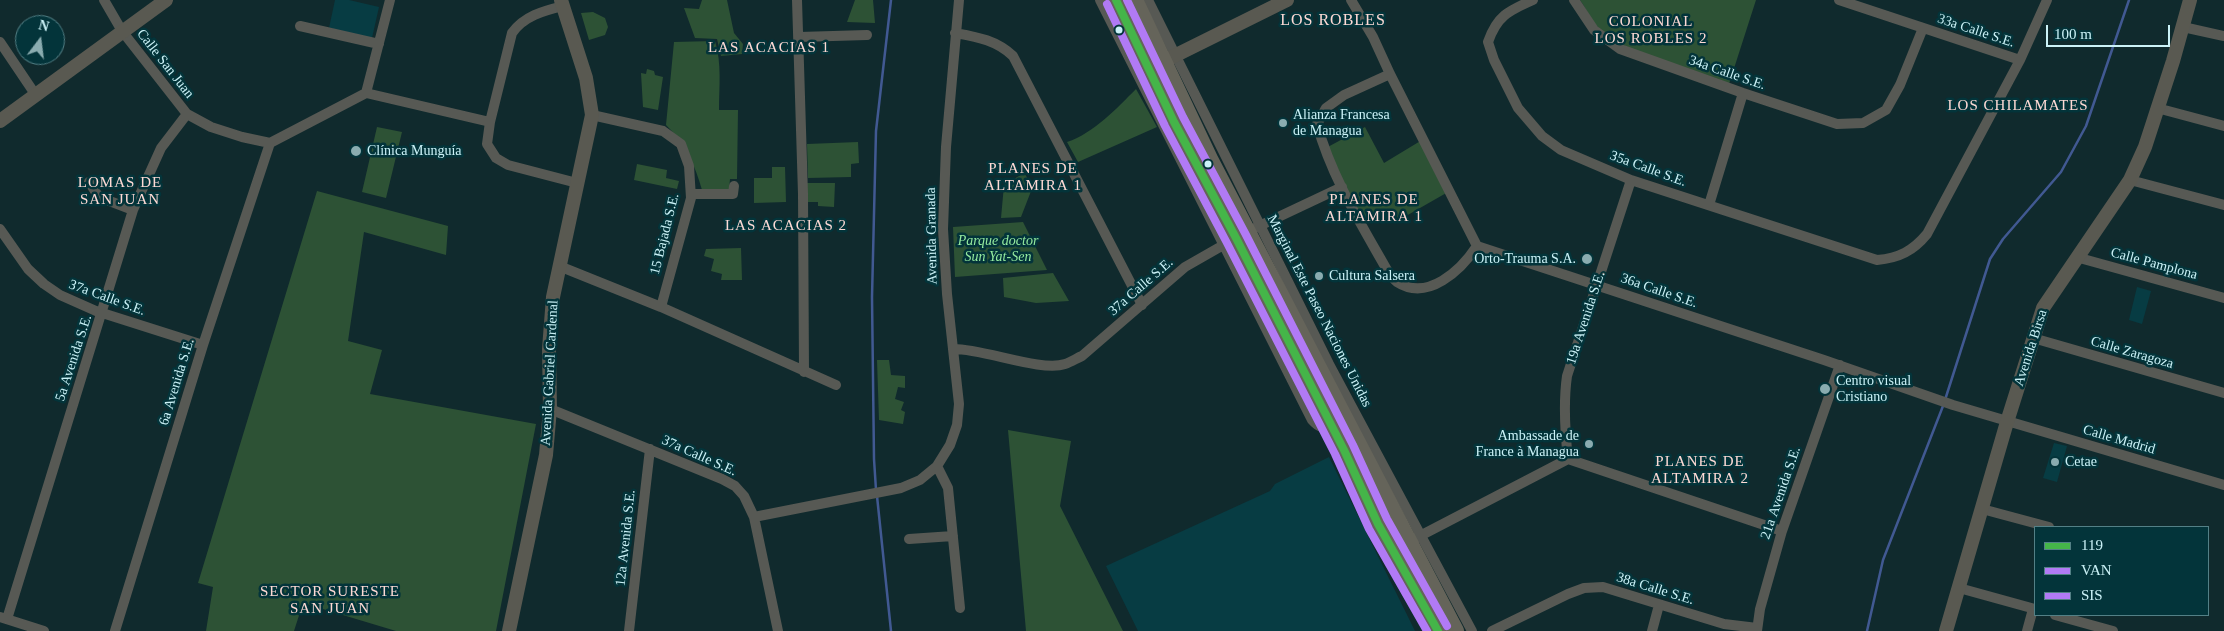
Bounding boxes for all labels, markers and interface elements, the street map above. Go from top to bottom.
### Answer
district label: LOS ROBLES [1279,11,1387,31]
street label: 33a Calle S.E. [1935,11,2017,51]
district label: COLONIAL LOS ROBLES 2 [1593,13,1709,48]
north arrow [15,15,65,65]
scale bar [2049,15,2173,47]
text: N [37,17,51,35]
unlabelled marker [1114,25,1124,35]
street label: Calle San Juan [133,26,197,102]
text: 100 m [2054,26,2092,42]
district label: LAS ACACIAS 1 [706,39,832,57]
street label: 34a Calle S.E. [1686,52,1768,94]
district label: LOS CHILAMATES [1946,97,2090,115]
place label: Alianza Francesa de Managua [1293,107,1390,140]
marker: Alianza Francesa de Managua [1277,117,1289,129]
place label: Clínica Munguía [367,143,461,159]
marker: Clínica Munguía [349,144,363,158]
street label: 35a Calle S.E. [1607,147,1689,191]
unlabelled marker [1203,159,1213,169]
district label: PLANES DE ALTAMIRA 1 [983,160,1083,195]
district label: LOMAS DE SAN JUAN [77,174,163,209]
street label: Avenida Granada [923,187,941,285]
district label: PLANES DE ALTAMIRA 1 [1324,191,1424,226]
street label: 15 Bajada S.E. [647,192,683,276]
street label: Marginal Este Paseo Naciones Unidas [1263,212,1375,410]
district label: LAS ACACIAS 2 [723,217,849,235]
park label: Parque doctor Sun Yat-Sen [958,233,1038,266]
street label: Calle Pamplona [2109,244,2199,284]
place label: Orto-Trauma S.A. [1474,251,1576,267]
marker: Orto-Trauma S.A. [1580,252,1594,266]
street label: 37a Calle S.E. [1105,254,1177,320]
place label: Cultura Salsera [1329,268,1415,284]
street label: 19a Avenida S.E. [1563,269,1609,367]
marker: Cultura Salsera [1313,270,1325,282]
street label: 36a Calle S.E. [1618,270,1700,312]
street label: 37a Calle S.E. [66,276,148,320]
street label: Avenida Gabriel Cardenal [538,300,562,446]
street label: Avenida Birsa [2011,308,2051,388]
street label: 5a Avenida S.E. [52,313,96,403]
street label: Calle Zaragoza [2089,333,2175,373]
street label: 6a Avenida S.E. [156,337,198,427]
place label: Centro visual Cristiano [1836,373,1911,406]
marker: Centro visual Cristiano [1818,382,1832,396]
street label: Calle Madrid [2081,422,2157,458]
place label: Ambassade de France à Managua [1476,428,1579,461]
street label: 37a Calle S.E. [659,432,739,480]
marker: Ambassade de France à Managua [1583,438,1595,450]
street label: 21a Avenida S.E. [1757,444,1805,542]
district label: PLANES DE ALTAMIRA 2 [1650,453,1750,488]
place label: Cetae [2065,454,2097,470]
marker: Cetae [2049,456,2061,468]
street label: 12a Avenida S.E. [613,489,639,587]
legend [2034,526,2209,616]
text: 119 [2081,537,2103,553]
text: VAN [2081,562,2112,578]
street label: 38a Calle S.E. [1614,569,1696,609]
district label: SECTOR SURESTE SAN JUAN [258,583,402,618]
text: SIS [2081,587,2103,603]

